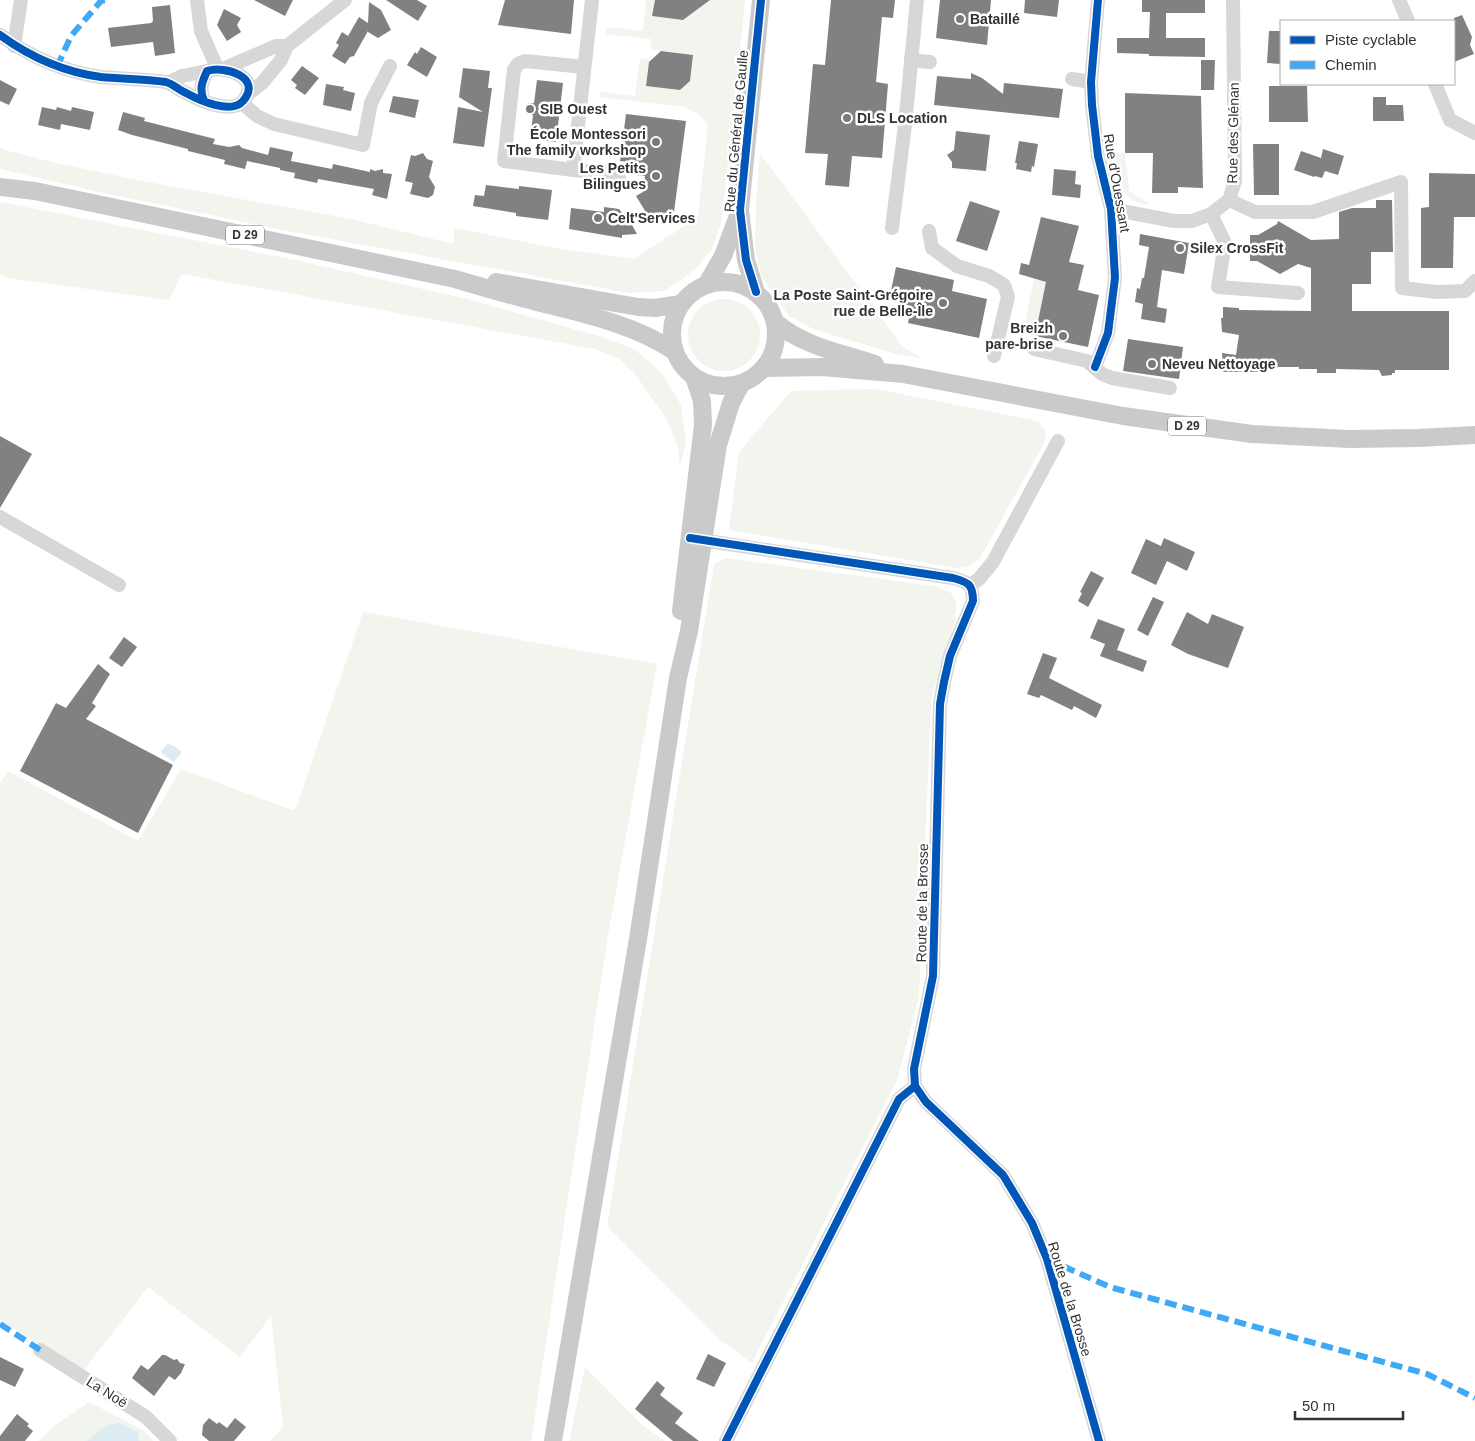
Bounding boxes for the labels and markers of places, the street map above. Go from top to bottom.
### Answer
place label: Bataillé [970,11,1020,27]
marker: Bataillé [954,13,966,25]
place label: SIB Ouest [540,101,607,117]
marker: SIB Ouest [524,103,536,115]
place label: DLS Location [857,110,947,126]
marker: DLS Location [841,112,853,124]
place label: École Montessori The family workshop [507,126,646,158]
marker: École Montessori The family workshop [650,136,662,148]
place label: Les Petits Bilingues [580,160,646,192]
marker: Les Petits Bilingues [650,170,662,182]
place label: Celt'Services [608,210,696,226]
marker: Celt'Services [592,212,604,224]
place label: Silex CrossFit [1190,240,1284,256]
marker: Silex CrossFit [1174,242,1186,254]
place label: La Poste Saint-Grégoire rue de Belle-Île [774,287,933,319]
marker: La Poste Saint-Grégoire rue de Belle-Île [937,297,949,309]
place label: Breizh pare-brise [985,320,1053,352]
marker: Breizh pare-brise [1057,330,1069,342]
place label: Neveu Nettoyage [1162,356,1276,372]
marker: Neveu Nettoyage [1146,358,1158,370]

